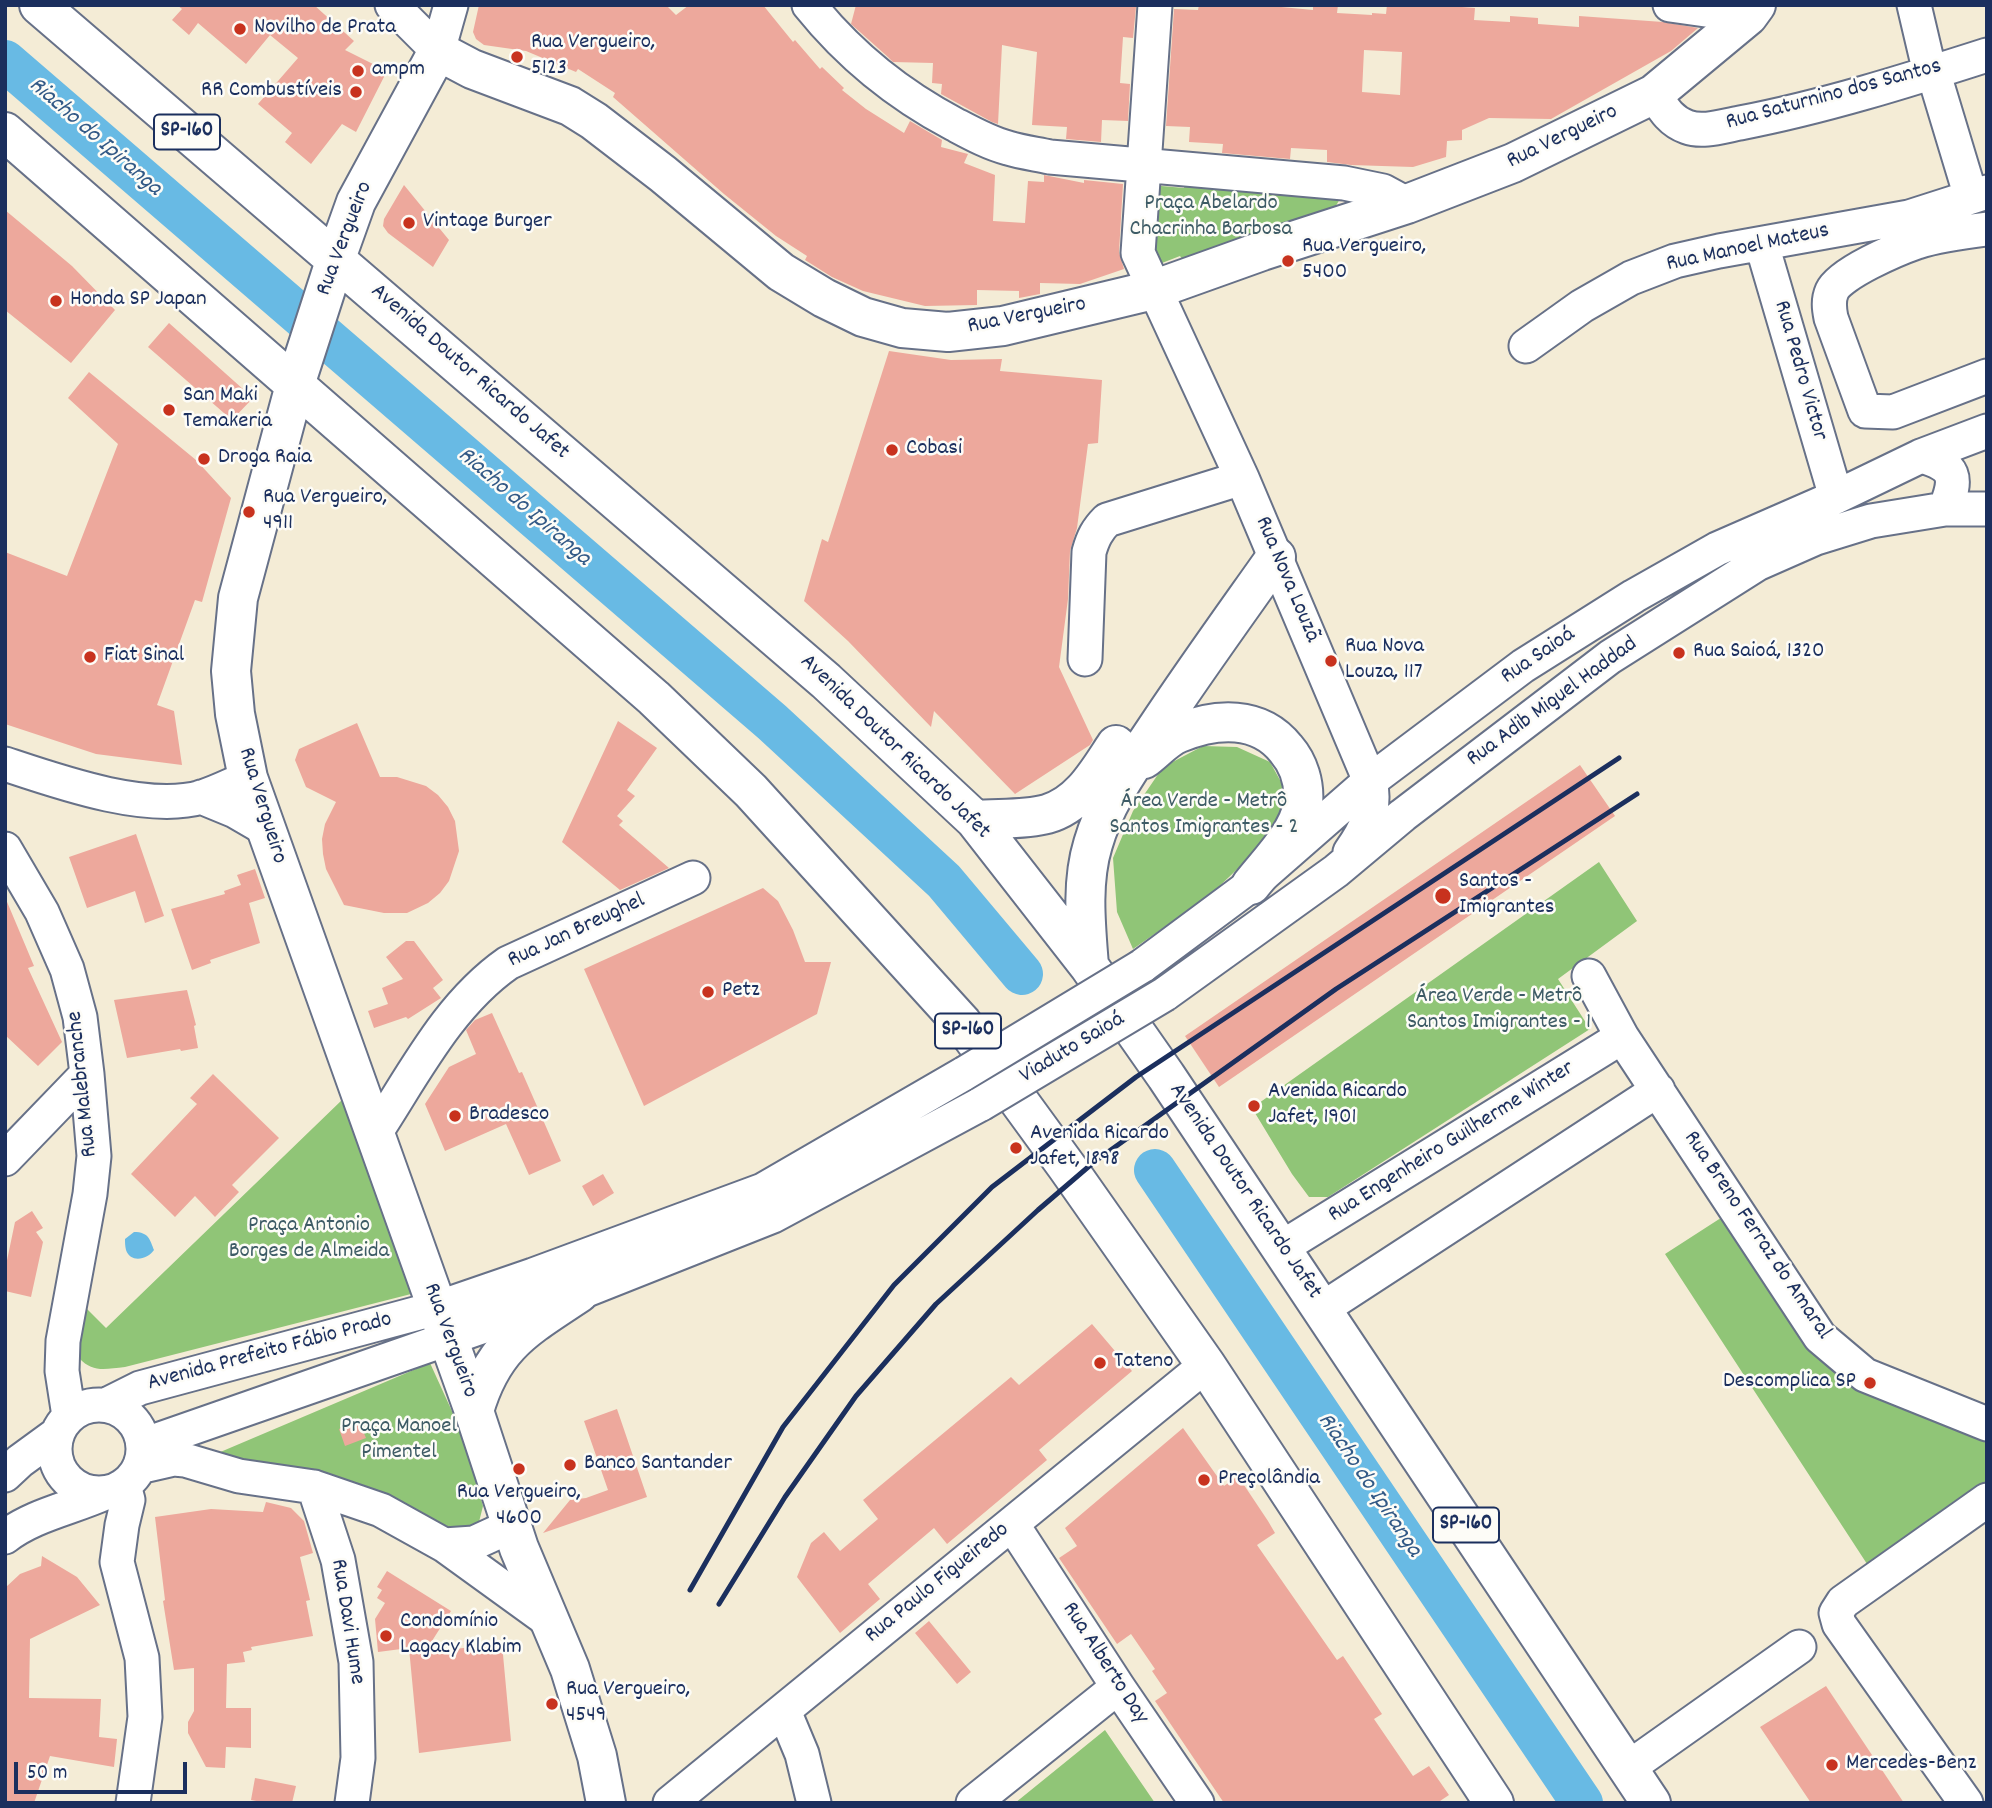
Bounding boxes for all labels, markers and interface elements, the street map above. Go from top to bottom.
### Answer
place label: Novilho de Prata [254,15,396,43]
marker: Novilho de Prata [232,21,248,37]
place label: Rua Vergueiro, 5123 [531,30,655,84]
marker: Rua Vergueiro, 5123 [509,49,525,65]
street label: Rua Saturnino dos Santos [1723,54,1945,138]
place label: ampm [372,57,425,85]
marker: ampm [350,63,366,79]
water label: Riacho do Ipiranga [21,72,167,204]
place label: RR Combustíveis [201,78,342,106]
marker: RR Combustíveis [348,84,364,100]
street label: Rua Vergueiro [1503,99,1623,177]
road number: SP-160 [154,114,220,150]
street label: Rua Vergueiro [312,178,380,300]
park label: Praça Abelardo Chacrinha Barbosa [1130,191,1292,245]
place label: Vintage Burger [423,209,552,237]
marker: Vintage Burger [401,215,417,231]
street label: Rua Manoel Mateus [1664,218,1832,280]
place label: Rua Vergueiro, 5400 [1302,234,1426,288]
marker: Rua Vergueiro, 5400 [1280,253,1296,269]
street label: Avenida Doutor Ricardo Jafet [364,279,574,467]
place label: Honda SP Japan [70,287,207,315]
street label: Rua Vergueiro [965,292,1089,342]
marker: Honda SP Japan [48,293,64,309]
street label: Rua Pedro Victor [1766,298,1832,444]
place label: San Maki Temakeria [183,383,272,437]
marker: San Maki Temakeria [161,402,177,418]
place label: Cobasi [906,436,962,464]
water label: Riacho do Ipiranga [450,442,596,574]
marker: Cobasi [884,442,900,458]
place label: Droga Raia [218,445,312,473]
marker: Droga Raia [196,451,212,467]
place label: Rua Vergueiro, 4911 [263,485,387,539]
marker: Rua Vergueiro, 4911 [241,504,257,520]
street label: Rua Nova Louzã [1247,513,1325,647]
street label: Rua Saioá [1496,622,1582,692]
street label: Rua Adib Miguel Haddad [1462,632,1644,774]
place label: Rua Nova Louza, 117 [1345,634,1424,688]
place label: Rua Saioá, 1320 [1693,639,1824,667]
place label: Fiat Sinal [104,643,184,671]
marker: Rua Saioá, 1320 [1671,645,1687,661]
marker: Fiat Sinal [82,649,98,665]
street label: Avenida Doutor Ricardo Jafet [793,650,995,846]
marker: Rua Nova Louza, 117 [1323,653,1339,669]
street label: Rua Vergueiro [230,745,292,867]
park label: Área Verde - Metrô Santos Imigrantes - 2 [1109,789,1299,843]
place label: Santos - Imigrantes [1459,869,1554,923]
marker: Santos - Imigrantes [1433,886,1453,906]
street label: Rua Jan Breughel [504,888,650,976]
place label: Petz [722,978,760,1006]
marker: Petz [700,984,716,1000]
park label: Área Verde - Metrô Santos Imigrantes - 1 [1407,984,1591,1038]
street label: Viaduto Saioá [1015,1007,1131,1091]
street label: Rua Malebranche [63,1010,105,1158]
road number: SP-160 [935,1014,1001,1048]
street label: Rua Engenheiro Guilherme Winter [1324,1056,1580,1230]
street label: Avenida Doutor Ricardo Jafet [1161,1079,1327,1305]
place label: Avenida Ricardo Jafet, 1901 [1268,1079,1407,1133]
marker: Avenida Ricardo Jafet, 1901 [1246,1098,1262,1114]
place label: Bradesco [469,1102,549,1130]
marker: Bradesco [447,1108,463,1124]
place label: Avenida Ricardo Jafet, 1898 [1030,1121,1169,1175]
street label: Rua Breno Ferraz do Amaral [1676,1127,1836,1345]
marker: Avenida Ricardo Jafet, 1898 [1008,1140,1024,1156]
park label: Praça Antonio Borges de Almeida [229,1213,389,1267]
street label: Rua Vergueiro [416,1280,482,1402]
street label: Avenida Prefeito Fábio Prado [145,1307,395,1399]
place label: Tateno [1114,1349,1173,1377]
marker: Tateno [1092,1355,1108,1371]
place label: Descomplica SP [1723,1369,1856,1397]
marker: Descomplica SP [1862,1375,1878,1391]
water label: Riacho do Ipiranga [1309,1409,1427,1563]
park label: Praça Manoel Pimentel [341,1414,457,1468]
place label: Banco Santander [584,1451,732,1479]
marker: Banco Santander [562,1457,578,1473]
marker: Rua Vergueiro, 4600 [511,1461,527,1477]
place label: Preçolândia [1218,1466,1320,1494]
marker: Preçolândia [1196,1472,1212,1488]
place label: Rua Vergueiro, 4600 [457,1480,581,1534]
road number: SP-160 [1433,1508,1499,1542]
street label: Rua Paulo Figueiredo [860,1517,1016,1651]
street label: Rua Davi Hume [322,1557,370,1687]
street label: Rua Alberto Day [1054,1598,1154,1730]
place label: Condomínio Lagacy Klabim [400,1609,522,1663]
marker: Condomínio Lagacy Klabim [378,1628,394,1644]
place label: Rua Vergueiro, 4549 [566,1677,690,1731]
marker: Rua Vergueiro, 4549 [544,1696,560,1712]
scale bar [18,1748,191,1792]
place label: Mercedes-Benz [1846,1751,1976,1779]
marker: Mercedes-Benz [1824,1757,1840,1773]
text: 50 m [27,1759,67,1789]

